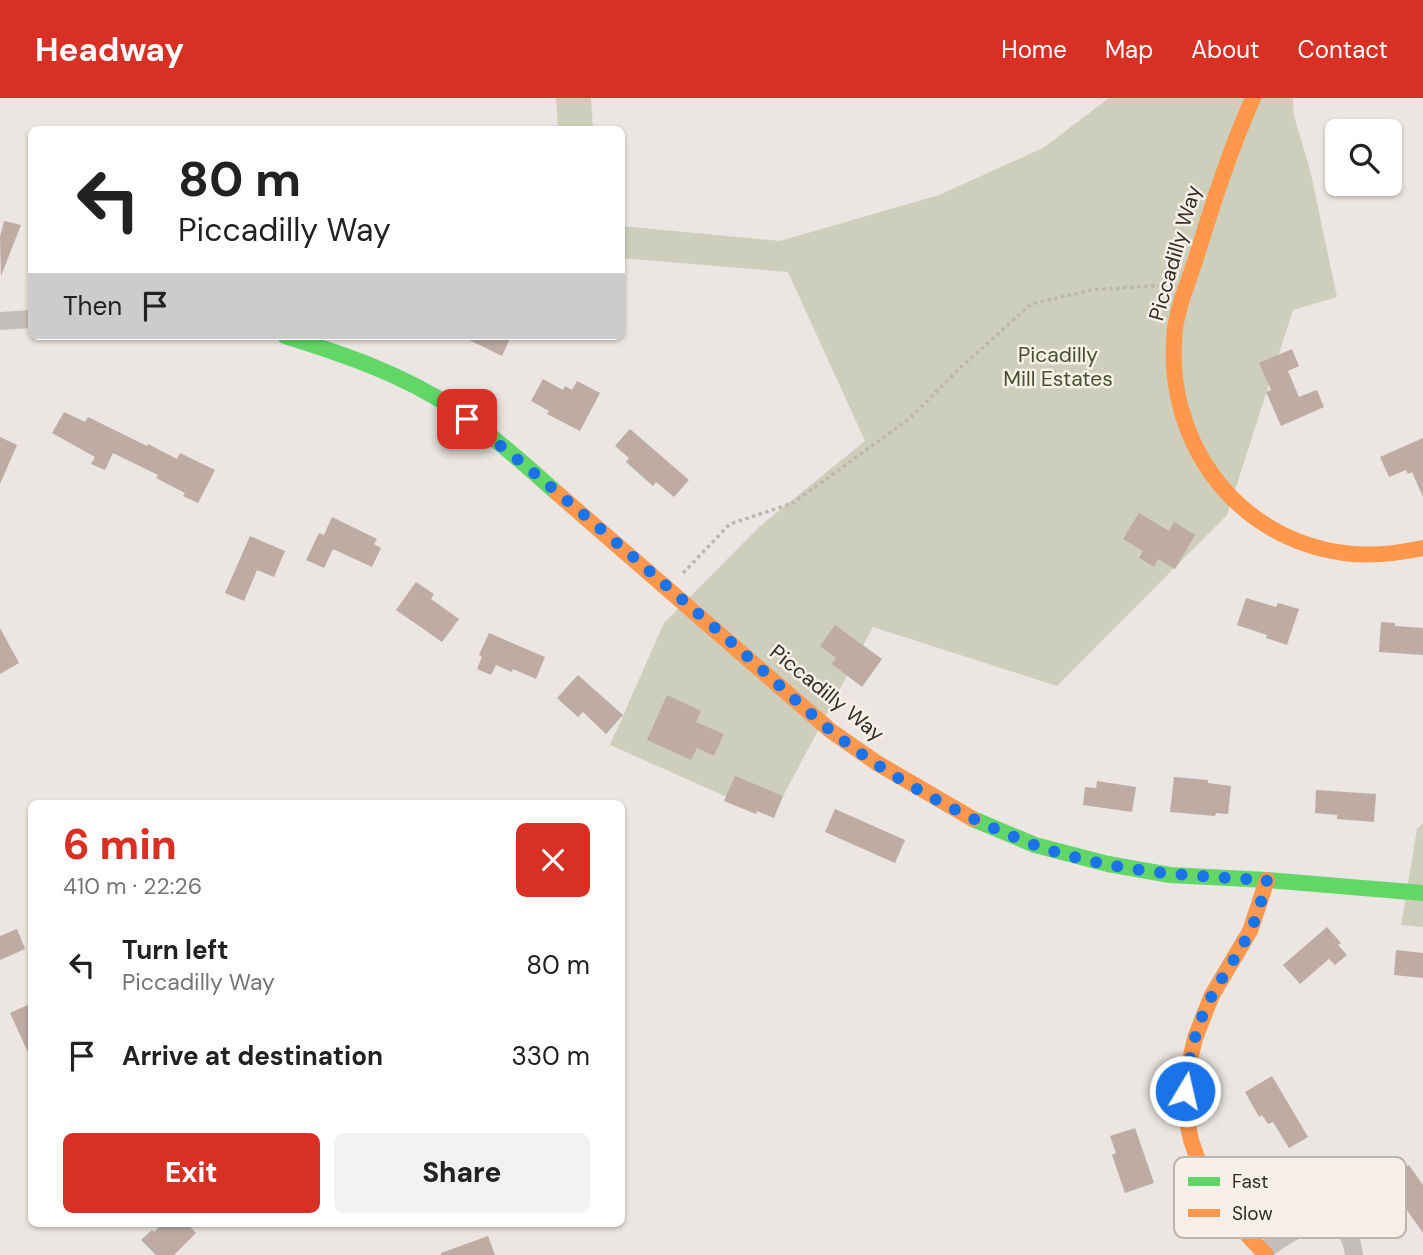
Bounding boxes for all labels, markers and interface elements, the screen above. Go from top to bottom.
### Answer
text: Headway [35,28,184,71]
text: Home [1001,34,1067,65]
text: Map [1105,34,1153,65]
text: About [1191,34,1260,65]
text: Contact [1298,34,1388,65]
map controls [1325,119,1402,196]
button: search [1325,119,1402,196]
text: 80 m [178,147,301,211]
icon: left [63,154,154,245]
street label: Piccadilly Way [1142,182,1208,324]
text: Piccadilly Way [178,209,391,251]
icon: arrive [136,287,174,325]
text: Then [63,289,122,323]
park label: Picadilly Mill Estates [1003,341,1113,393]
pin [437,389,497,449]
icon: arrive [448,400,486,438]
street label: Piccadilly Way [764,638,890,748]
text: 6 min [63,817,177,872]
button: close [516,823,590,897]
text: 410 m · 22:26 [63,871,202,901]
text: Turn left [122,933,229,967]
icon: left [63,946,101,984]
text: 80 m [526,948,590,982]
text: Piccadilly Way [122,967,275,997]
icon: arrive [63,1037,101,1075]
text: Arrive at destination [122,1039,383,1073]
text: 330 m [511,1039,590,1073]
position arrow [1148,1054,1222,1128]
button: Exit [63,1133,320,1213]
button: Share [334,1133,590,1213]
legend [1174,1157,1406,1238]
text: Fast [1232,1169,1268,1194]
text: Slow [1232,1201,1273,1226]

